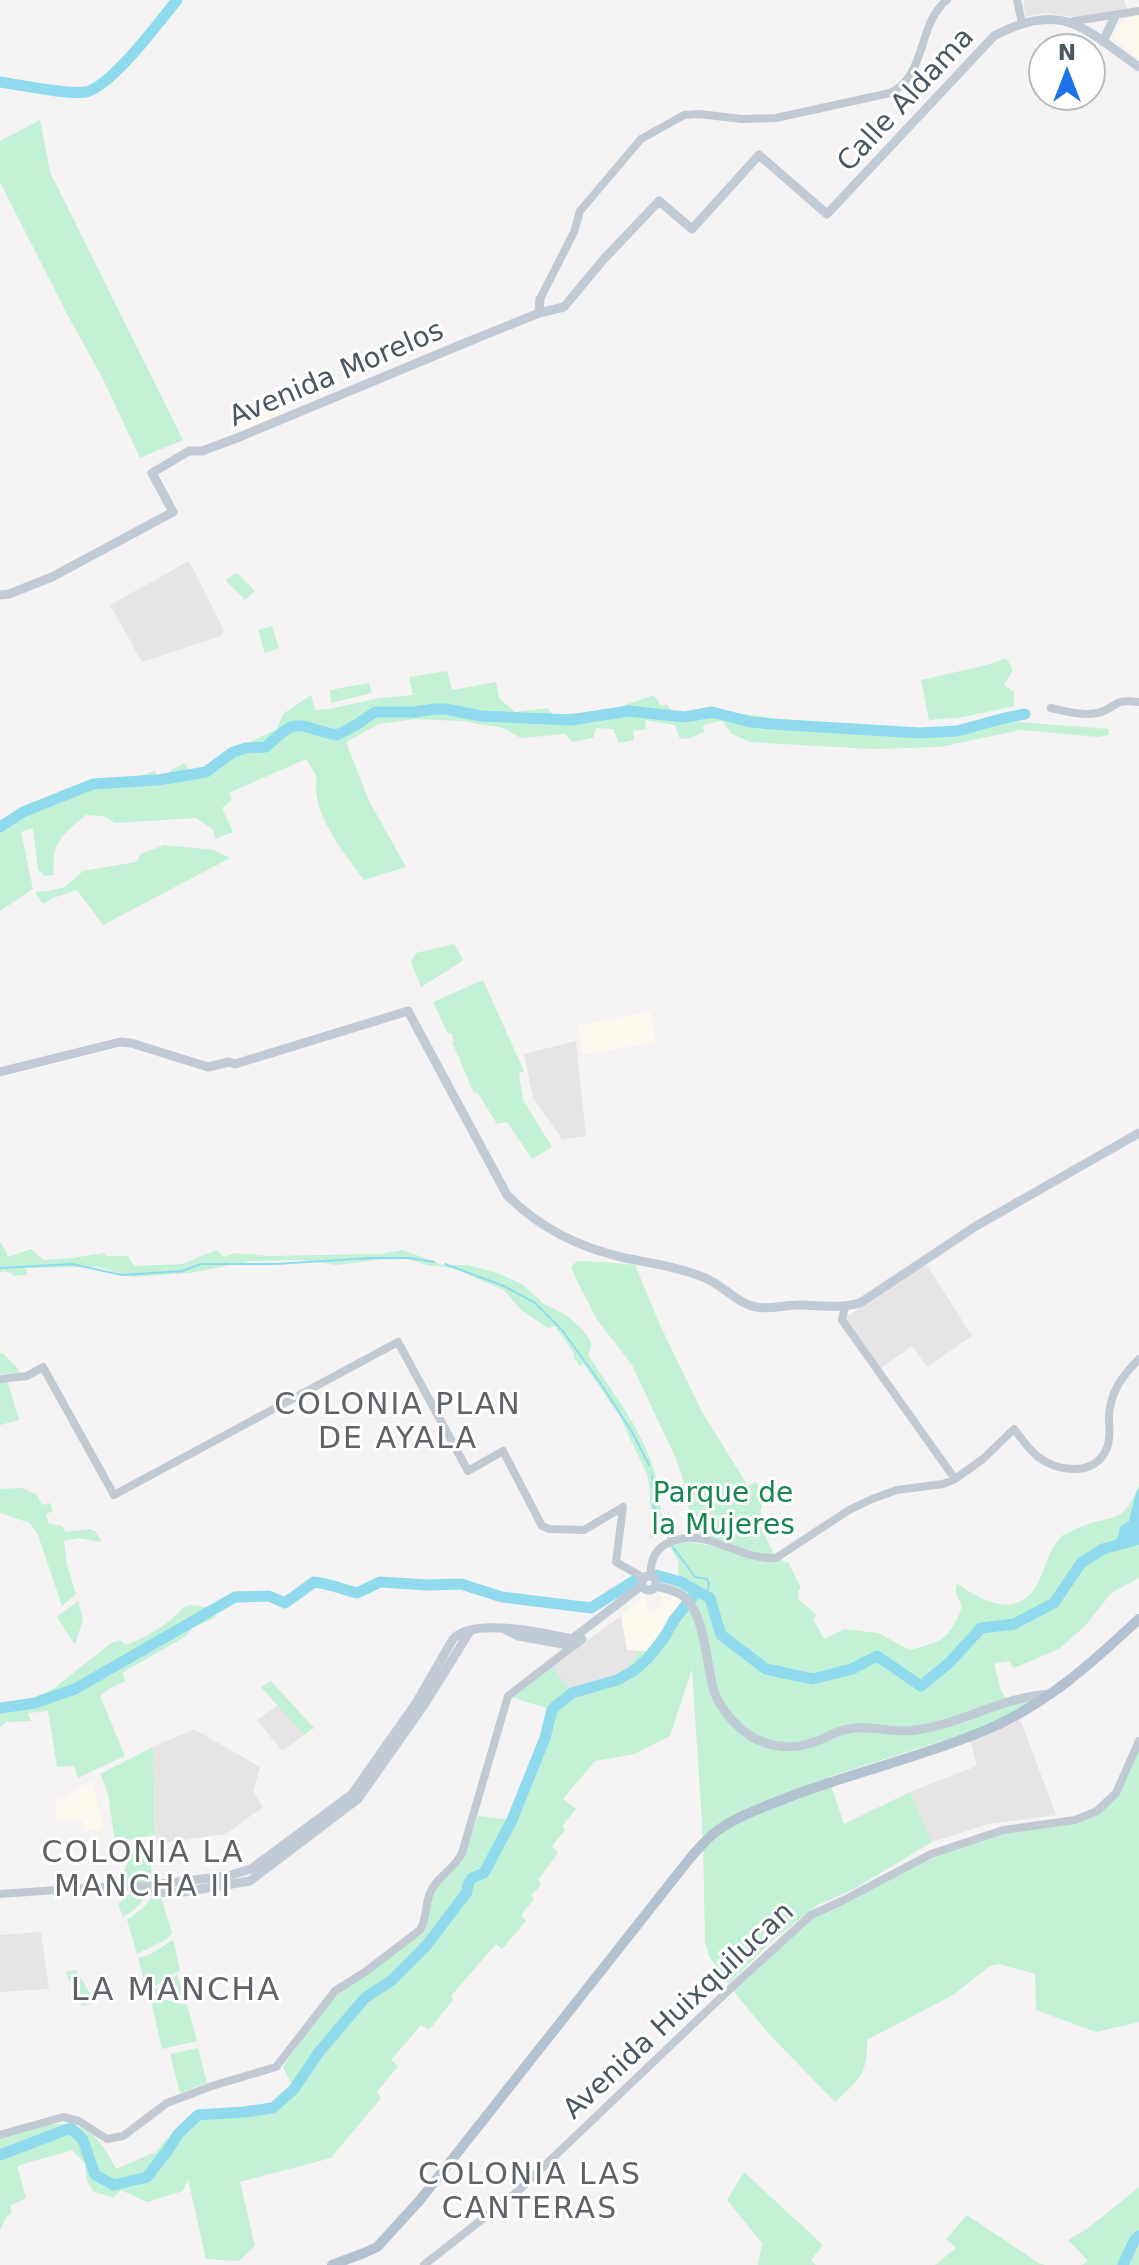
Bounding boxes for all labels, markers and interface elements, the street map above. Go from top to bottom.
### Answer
street label: Calle Aldama [830,20,980,178]
north arrow [1027,32,1107,112]
text: N [1058,40,1076,65]
street label: Avenida Morelos [224,313,448,433]
district label: COLONIA PLAN DE AYALA [274,1386,522,1455]
park label: Parque de la Mujeres [651,1476,795,1541]
district label: COLONIA LA MANCHA II [41,1834,245,1903]
street label: Avenida Huixquilucan [556,1895,800,2125]
district label: LA MANCHA [71,1970,281,2008]
district label: COLONIA LAS CANTERAS [418,2156,642,2225]

